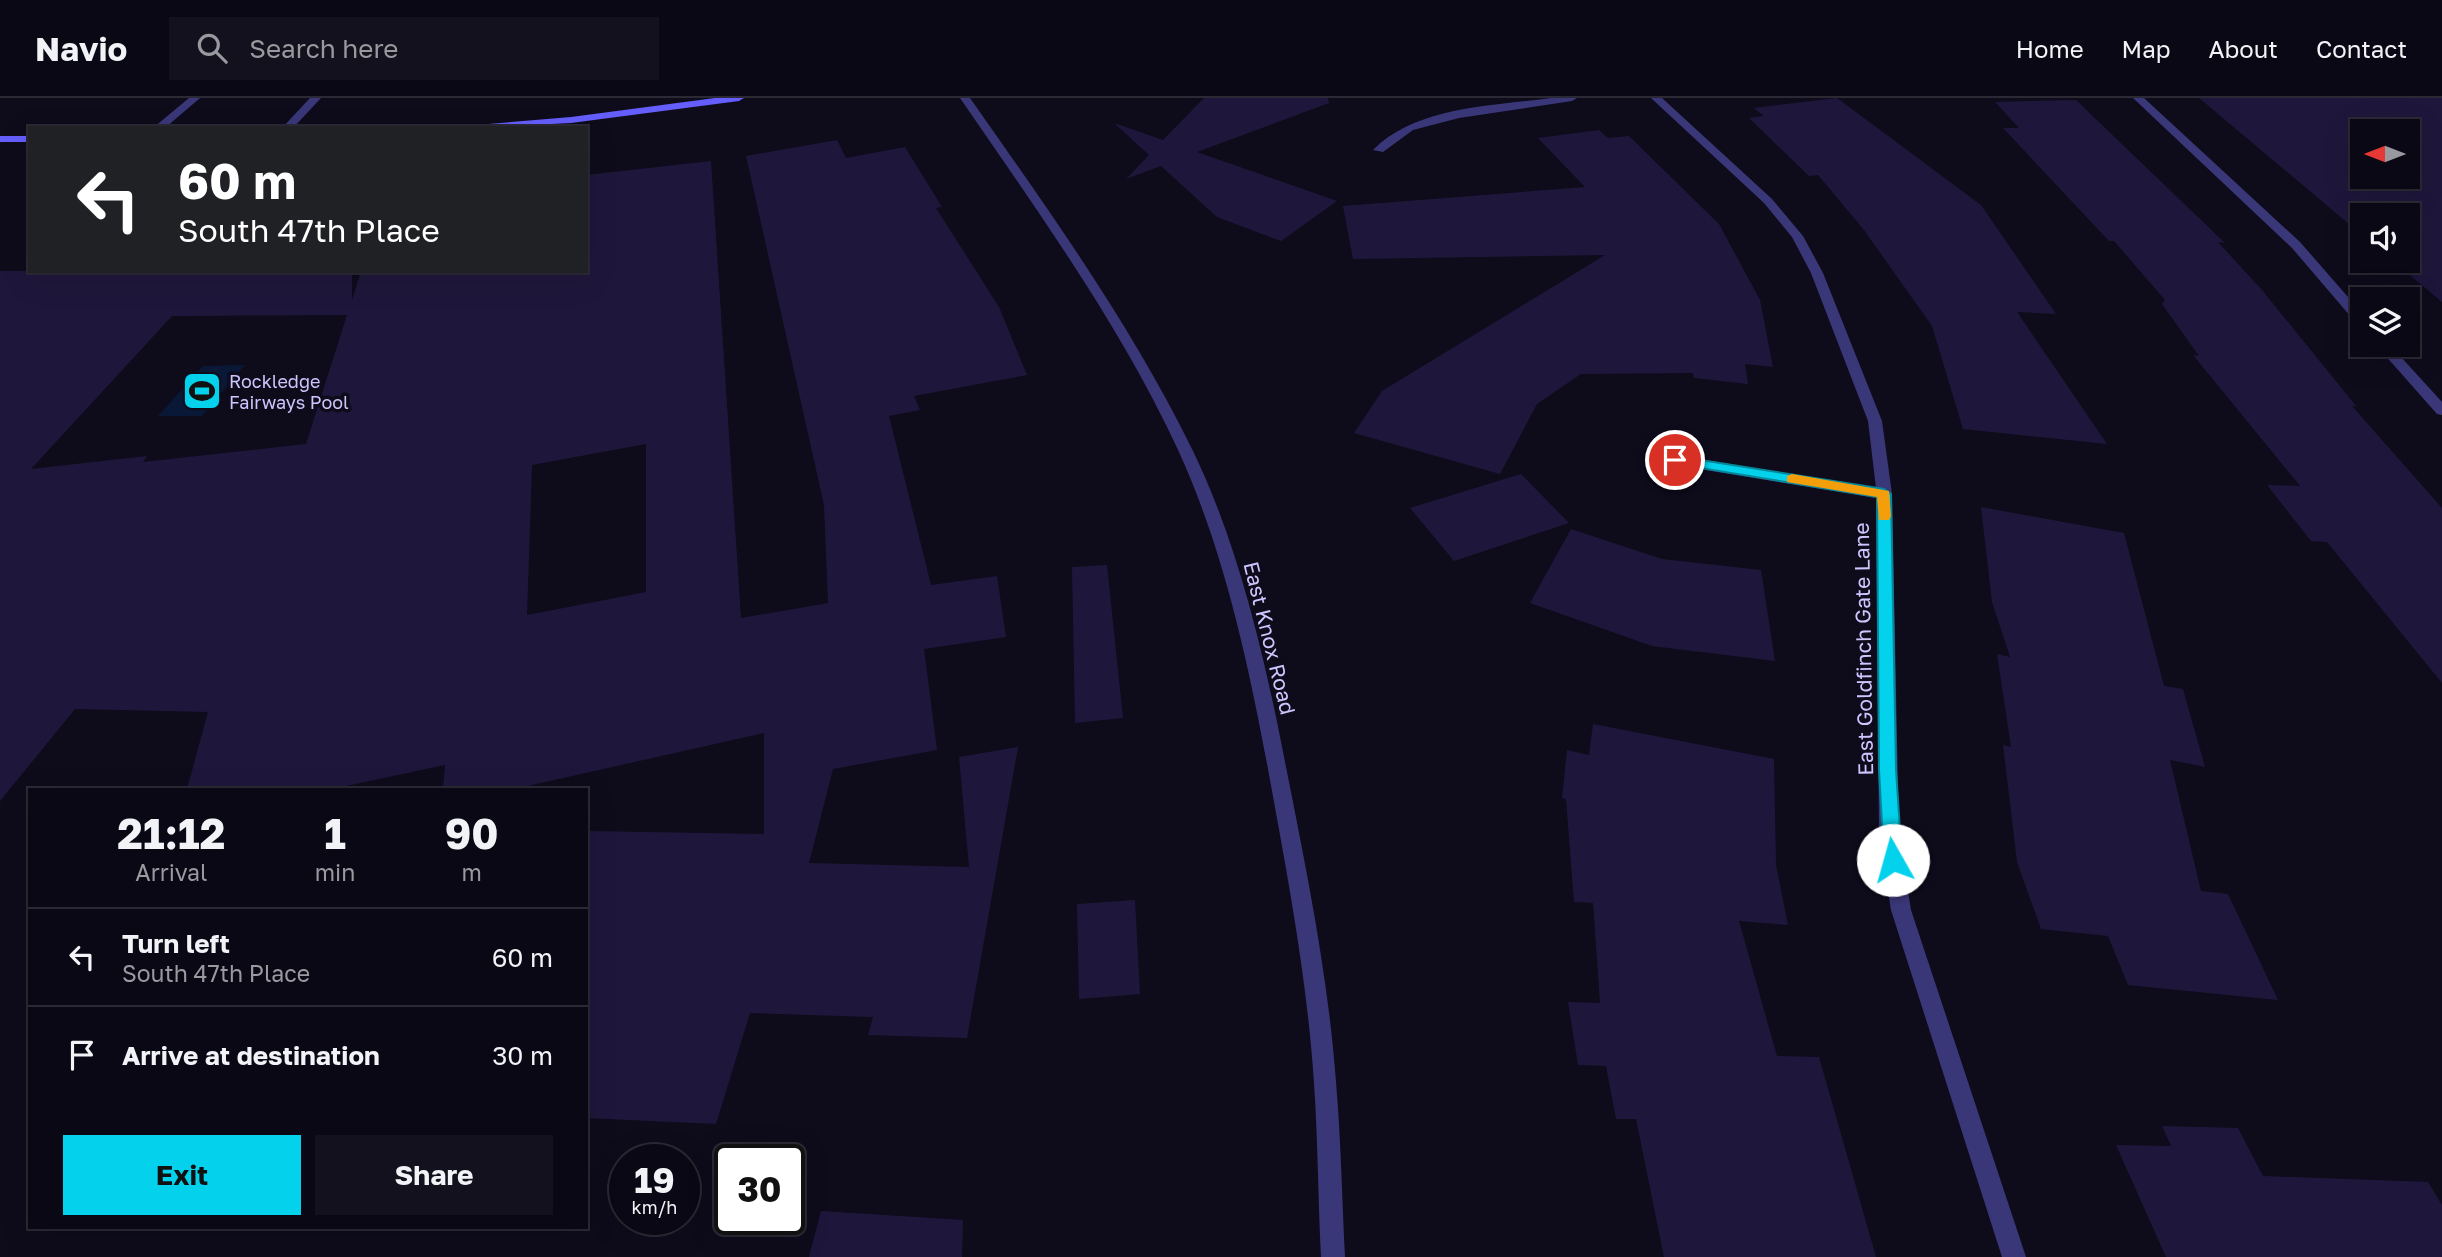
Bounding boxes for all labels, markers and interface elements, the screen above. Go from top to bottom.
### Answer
search box [169,17,659,80]
text: Navio [35,29,127,68]
icon: search [193,29,231,67]
text: Search here [249,33,398,64]
text: Home [2016,34,2084,63]
text: Map [2122,34,2171,63]
text: About [2209,34,2278,63]
text: Contact [2316,34,2407,63]
north arrow [2350,119,2420,189]
map controls [2350,119,2420,357]
text: 60 m [178,151,296,210]
icon: left [63,154,154,245]
button: sound [2350,203,2420,273]
text: South 47th Place [178,211,440,249]
button: layers [2350,287,2420,357]
sports icon: Rockledge Fairways Pool [181,370,223,412]
place label: Rockledge Fairways Pool [229,370,349,413]
pin [1645,430,1705,490]
icon: arrive [1656,441,1694,479]
street label: East Goldfinch Gate Lane [1848,522,1878,776]
street label: East Knox Road [1238,559,1302,717]
text: 21:12 [117,808,225,858]
text: 1 [324,808,346,858]
text: 90 [445,808,499,858]
position arrow [1856,823,1930,897]
text: Arrival [135,858,207,886]
text: min [315,858,355,886]
text: m [461,858,482,886]
text: Turn left [122,928,230,959]
icon: left [63,938,101,976]
text: 60 m [492,942,553,973]
text: South 47th Place [122,959,310,987]
icon: arrive [63,1036,101,1074]
text: Arrive at destination [122,1040,380,1071]
text: 30 m [492,1040,553,1071]
button: Exit [63,1135,301,1215]
button: Share [315,1135,553,1215]
speed limit sign: 30 [714,1144,805,1235]
text: 19 [634,1159,675,1201]
text: km/h [632,1196,677,1218]

